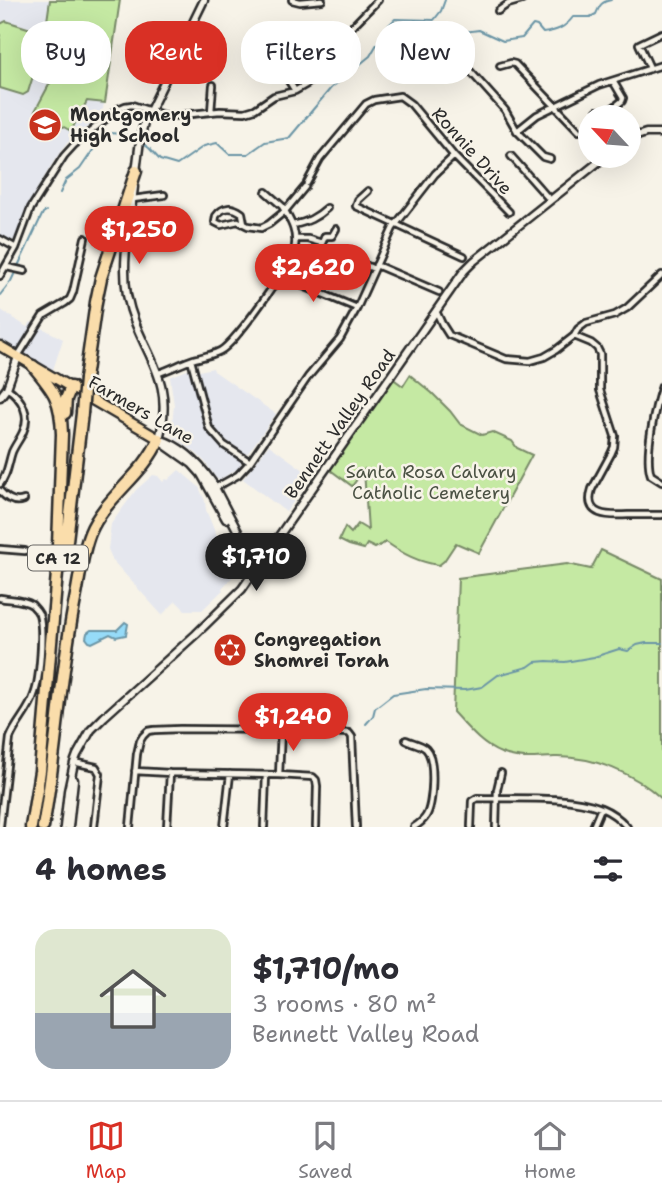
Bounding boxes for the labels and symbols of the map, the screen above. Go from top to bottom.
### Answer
street label: Ronnie Drive [426,102,518,200]
place label: Montgomery High School [70,103,191,148]
north arrow [578,105,640,168]
school or university icon: Montgomery High School [26,106,64,144]
pin: $1,250 [82,206,196,266]
pin: $2,620 [256,244,370,304]
street label: Bennett Valley Road [279,344,401,504]
street label: Farmers Lane [84,370,198,450]
park label: Santa Rosa Calvary Catholic Cemetery [346,460,516,505]
pin: $1,710 [199,534,313,593]
road number: CA 12 [28,545,88,570]
place label: Congregation Shomrei Torah [254,628,389,673]
synagogue icon: Congregation Shomrei Torah [211,631,249,669]
pin: $1,240 [236,694,350,753]

